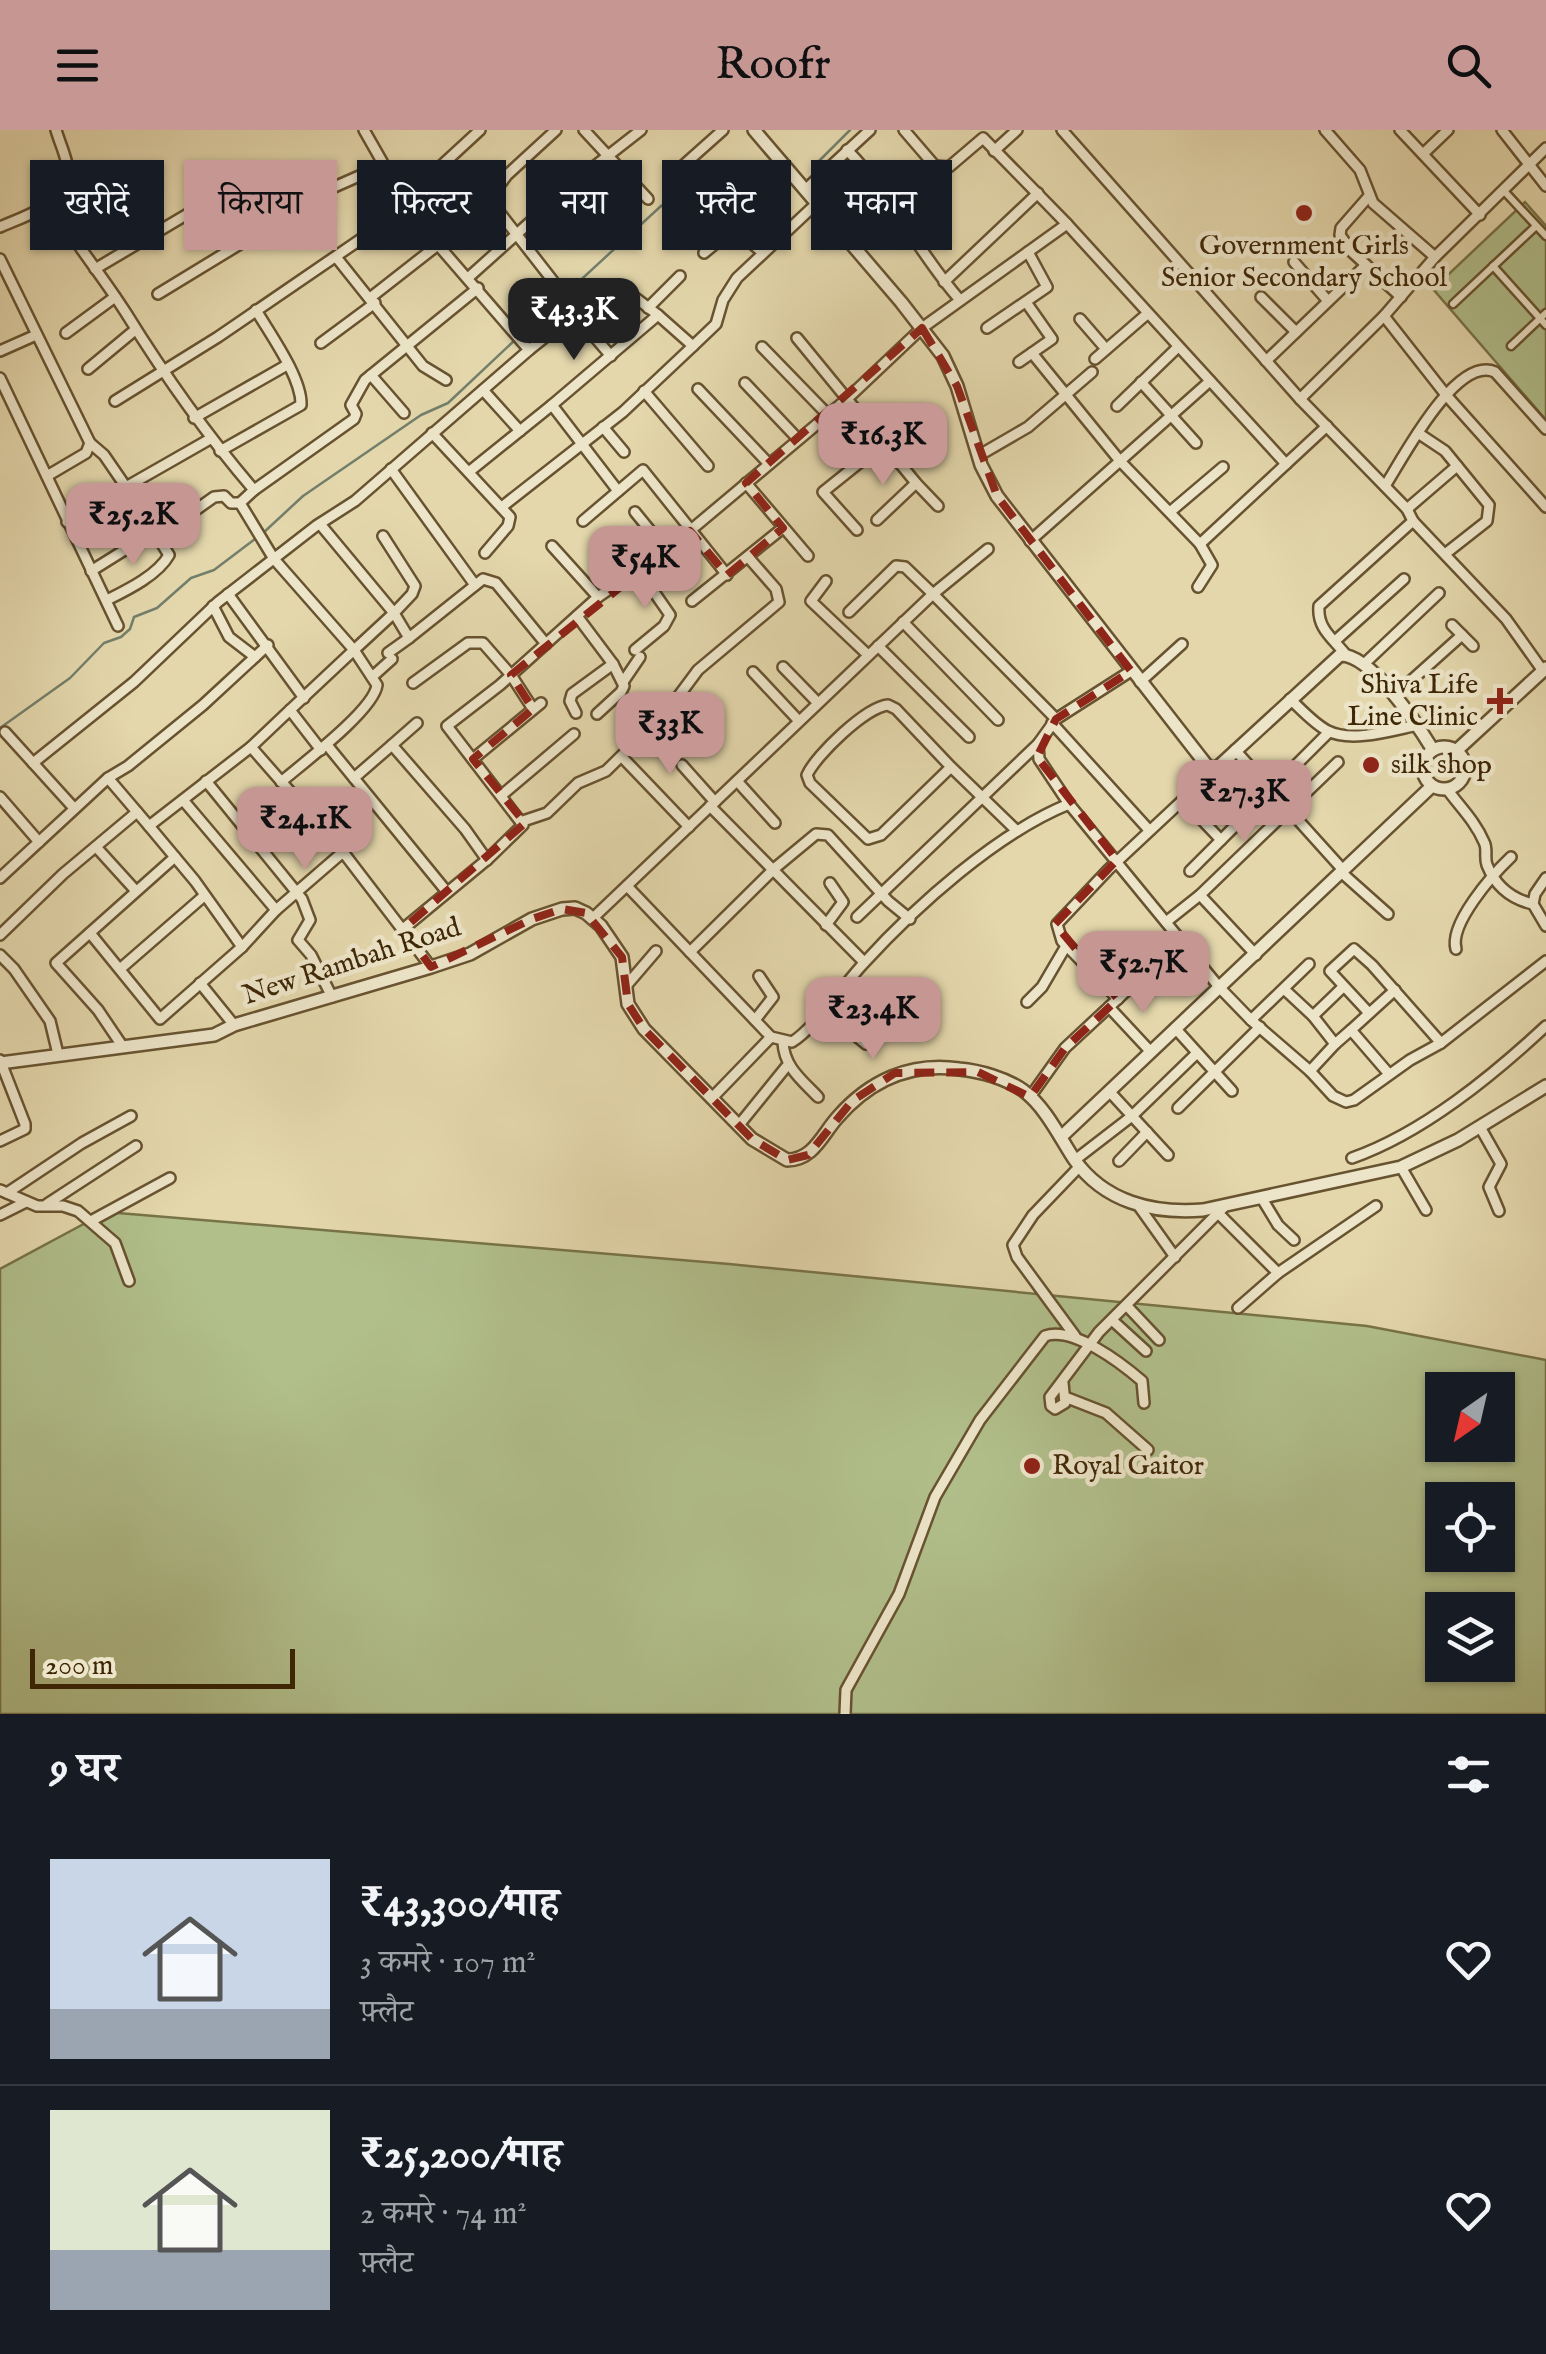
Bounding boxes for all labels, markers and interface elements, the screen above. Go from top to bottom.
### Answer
text: Roofr [715,37,831,94]
icon: menu [50,38,105,93]
icon: search [1441,38,1496,93]
chip: खरीदें [30,160,164,250]
chip: किराया [184,160,337,250]
chip: फ़िल्टर [357,160,506,250]
chip: नया [526,160,642,250]
chip: फ़्लैट [662,160,791,250]
chip: मकान [811,160,952,250]
marker: Government Girls Senior Secondary School [1293,202,1315,224]
place label: Government Girls Senior Secondary School [1161,229,1447,296]
pin: ₹43.3K [493,278,655,363]
text: ₹43.3K [530,290,618,331]
pin: ₹16.3K [802,403,964,488]
text: ₹16.3K [840,415,926,456]
pin: ₹25.2K [52,483,214,568]
text: ₹25.2K [88,495,178,536]
pin: ₹54K [586,526,704,611]
text: ₹54K [611,538,679,579]
place label: Shiva Life Line Clinic [1347,668,1478,735]
marker: Shiva Life Line Clinic [1487,688,1513,714]
pin: ₹33K [611,692,729,777]
text: ₹33K [637,704,703,745]
place label: silk shop [1391,748,1492,783]
marker: silk shop [1360,754,1382,776]
pin: ₹27.3K [1163,760,1325,845]
text: ₹27.3K [1199,772,1289,813]
pin: ₹24.1K [224,787,386,872]
text: ₹24.1K [259,799,351,840]
street label: New Rambah Road [239,910,465,1014]
pin: ₹52.7K [1062,931,1224,1016]
text: ₹52.7K [1099,943,1187,984]
pin: ₹23.4K [792,977,954,1062]
text: ₹23.4K [828,989,918,1030]
north arrow [1425,1372,1515,1462]
map controls [1425,1372,1515,1682]
place label: Royal Gaitor [1052,1449,1204,1484]
marker: Royal Gaitor [1021,1455,1043,1477]
button: locate [1425,1482,1515,1572]
button: layers [1425,1592,1515,1682]
scale bar [30,1644,295,1688]
text: 200 m [45,1649,113,1684]
text: 9 घर [50,1743,119,1796]
icon: filters [1441,1747,1496,1802]
text: ₹43,300/माह [360,1878,559,1931]
icon: home [130,1899,250,2019]
icon: heart [1441,1932,1496,1987]
text: 3 कमरे · 107 m² [360,1943,536,1984]
text: फ़्लैट [360,1993,413,2034]
text: ₹25,200/माह [360,2129,562,2182]
icon: home [130,2150,250,2270]
icon: heart [1441,2183,1496,2238]
text: 2 कमरे · 74 m² [360,2194,527,2235]
text: फ़्लैट [360,2244,413,2285]

